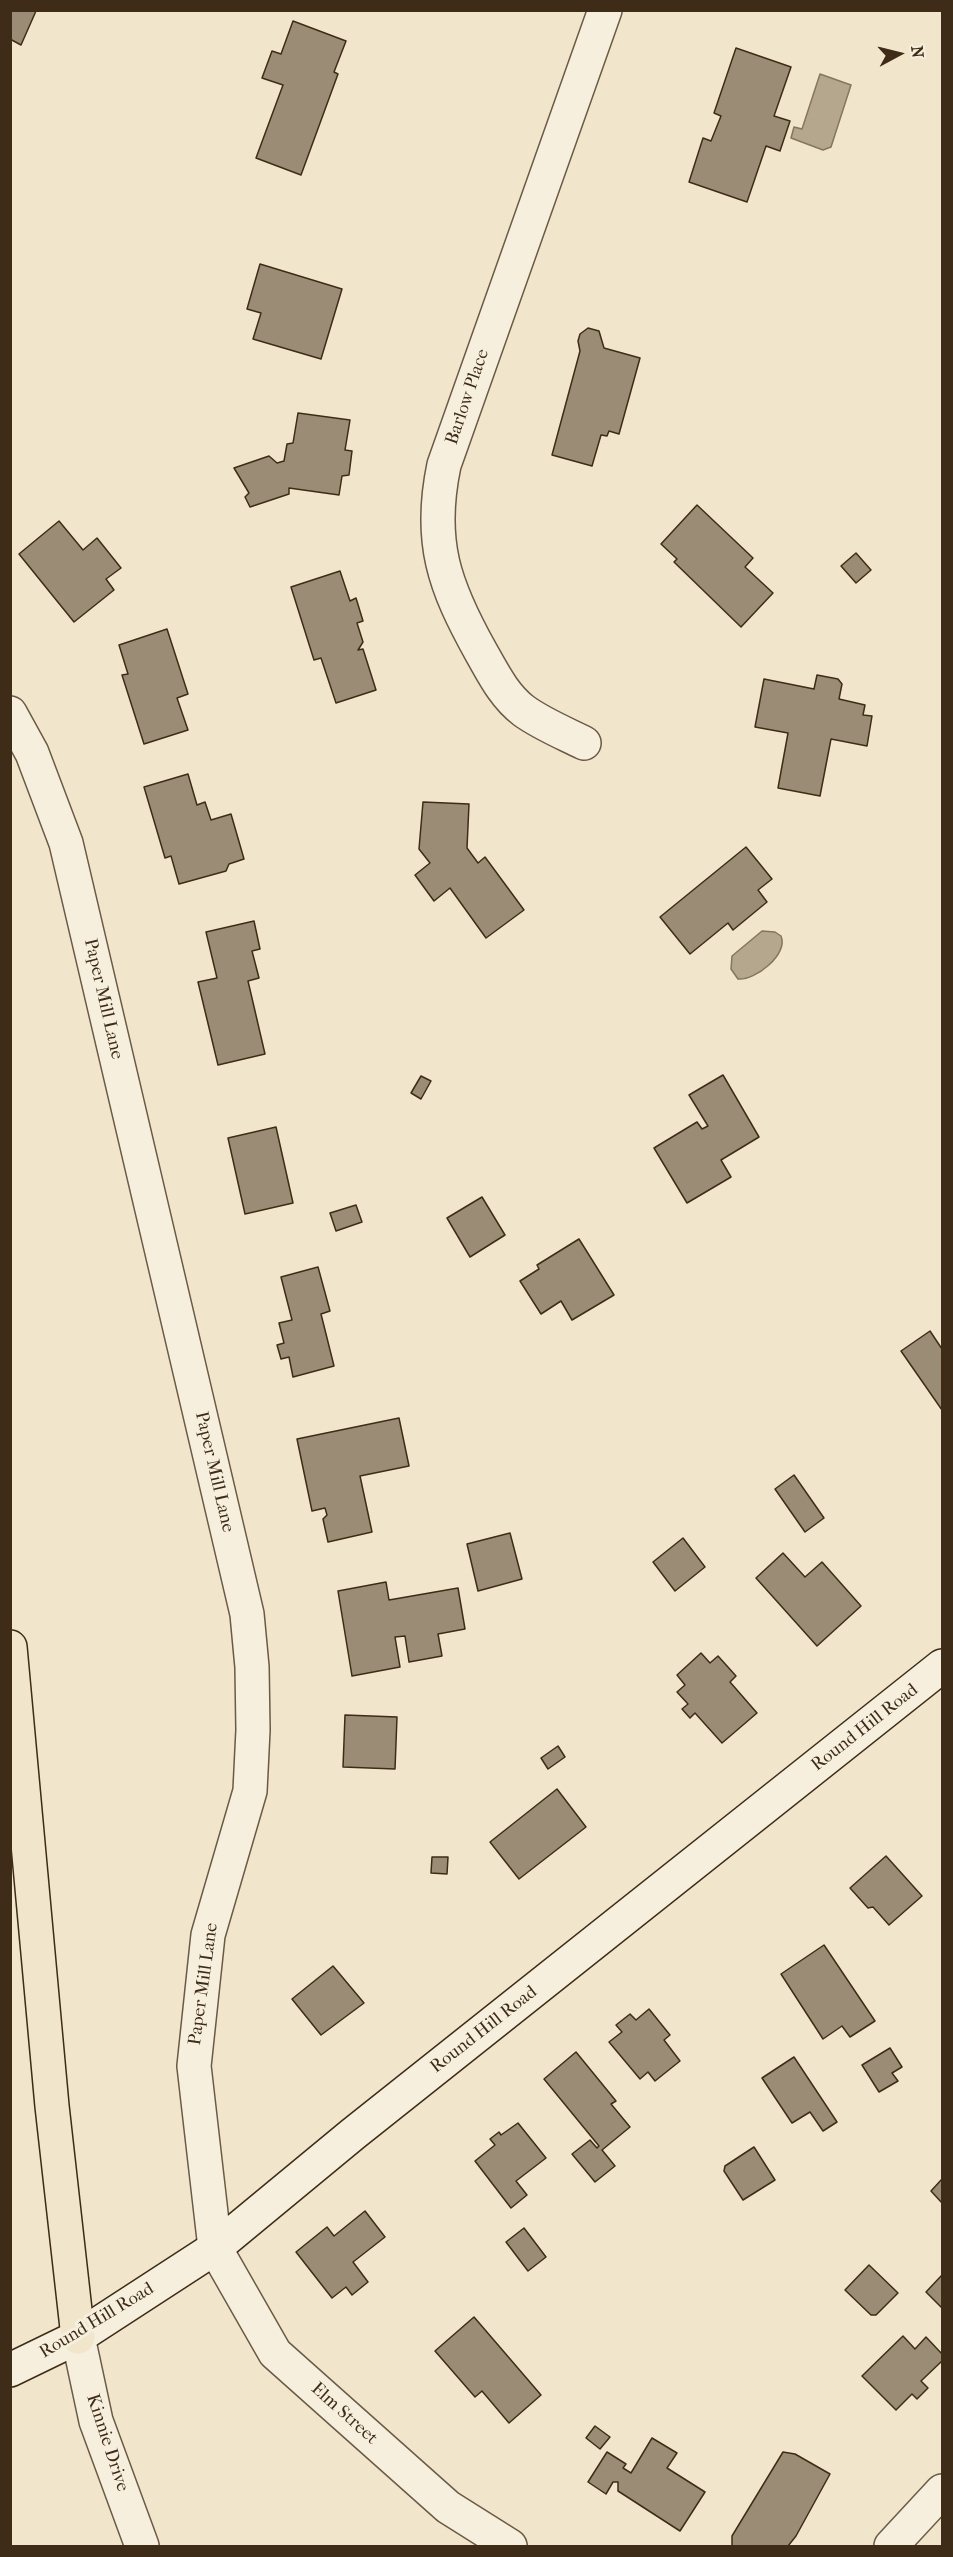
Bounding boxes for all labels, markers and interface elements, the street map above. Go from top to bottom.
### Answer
north arrow [869,24,929,84]
text: N [907,45,928,59]
street label: Barlow Place [442,346,494,448]
street label: Paper Mill Lane [79,936,127,1062]
street label: Paper Mill Lane [190,1409,238,1535]
street label: Round Hill Road [807,1680,923,1776]
street label: Paper Mill Lane [185,1921,223,2047]
street label: Round Hill Road [426,1982,542,2078]
street label: Round Hill Road [36,2278,158,2364]
street label: Elm Street [306,2378,382,2450]
street label: Kinnie Drive [81,2392,133,2494]

